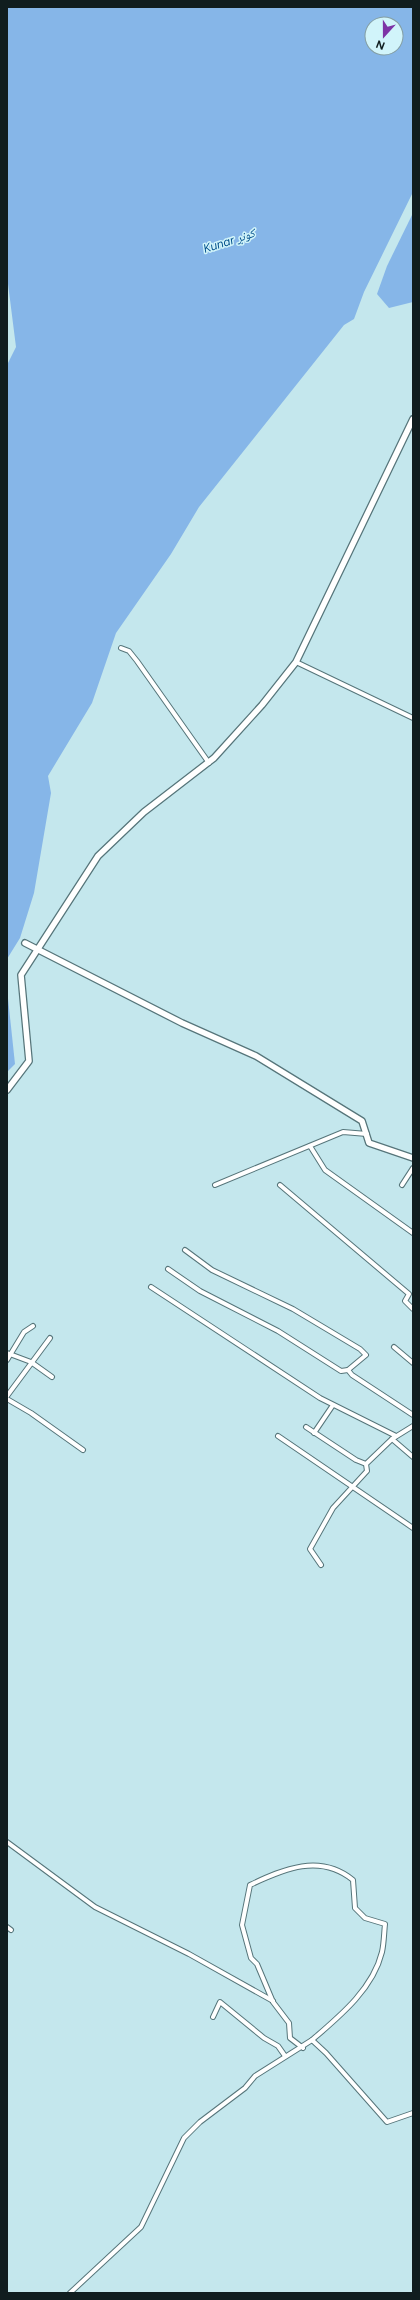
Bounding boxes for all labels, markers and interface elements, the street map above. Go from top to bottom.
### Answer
north arrow [364,16,404,56]
text: N [374,37,387,52]
water label: Kunar کونړ [201,225,259,257]

